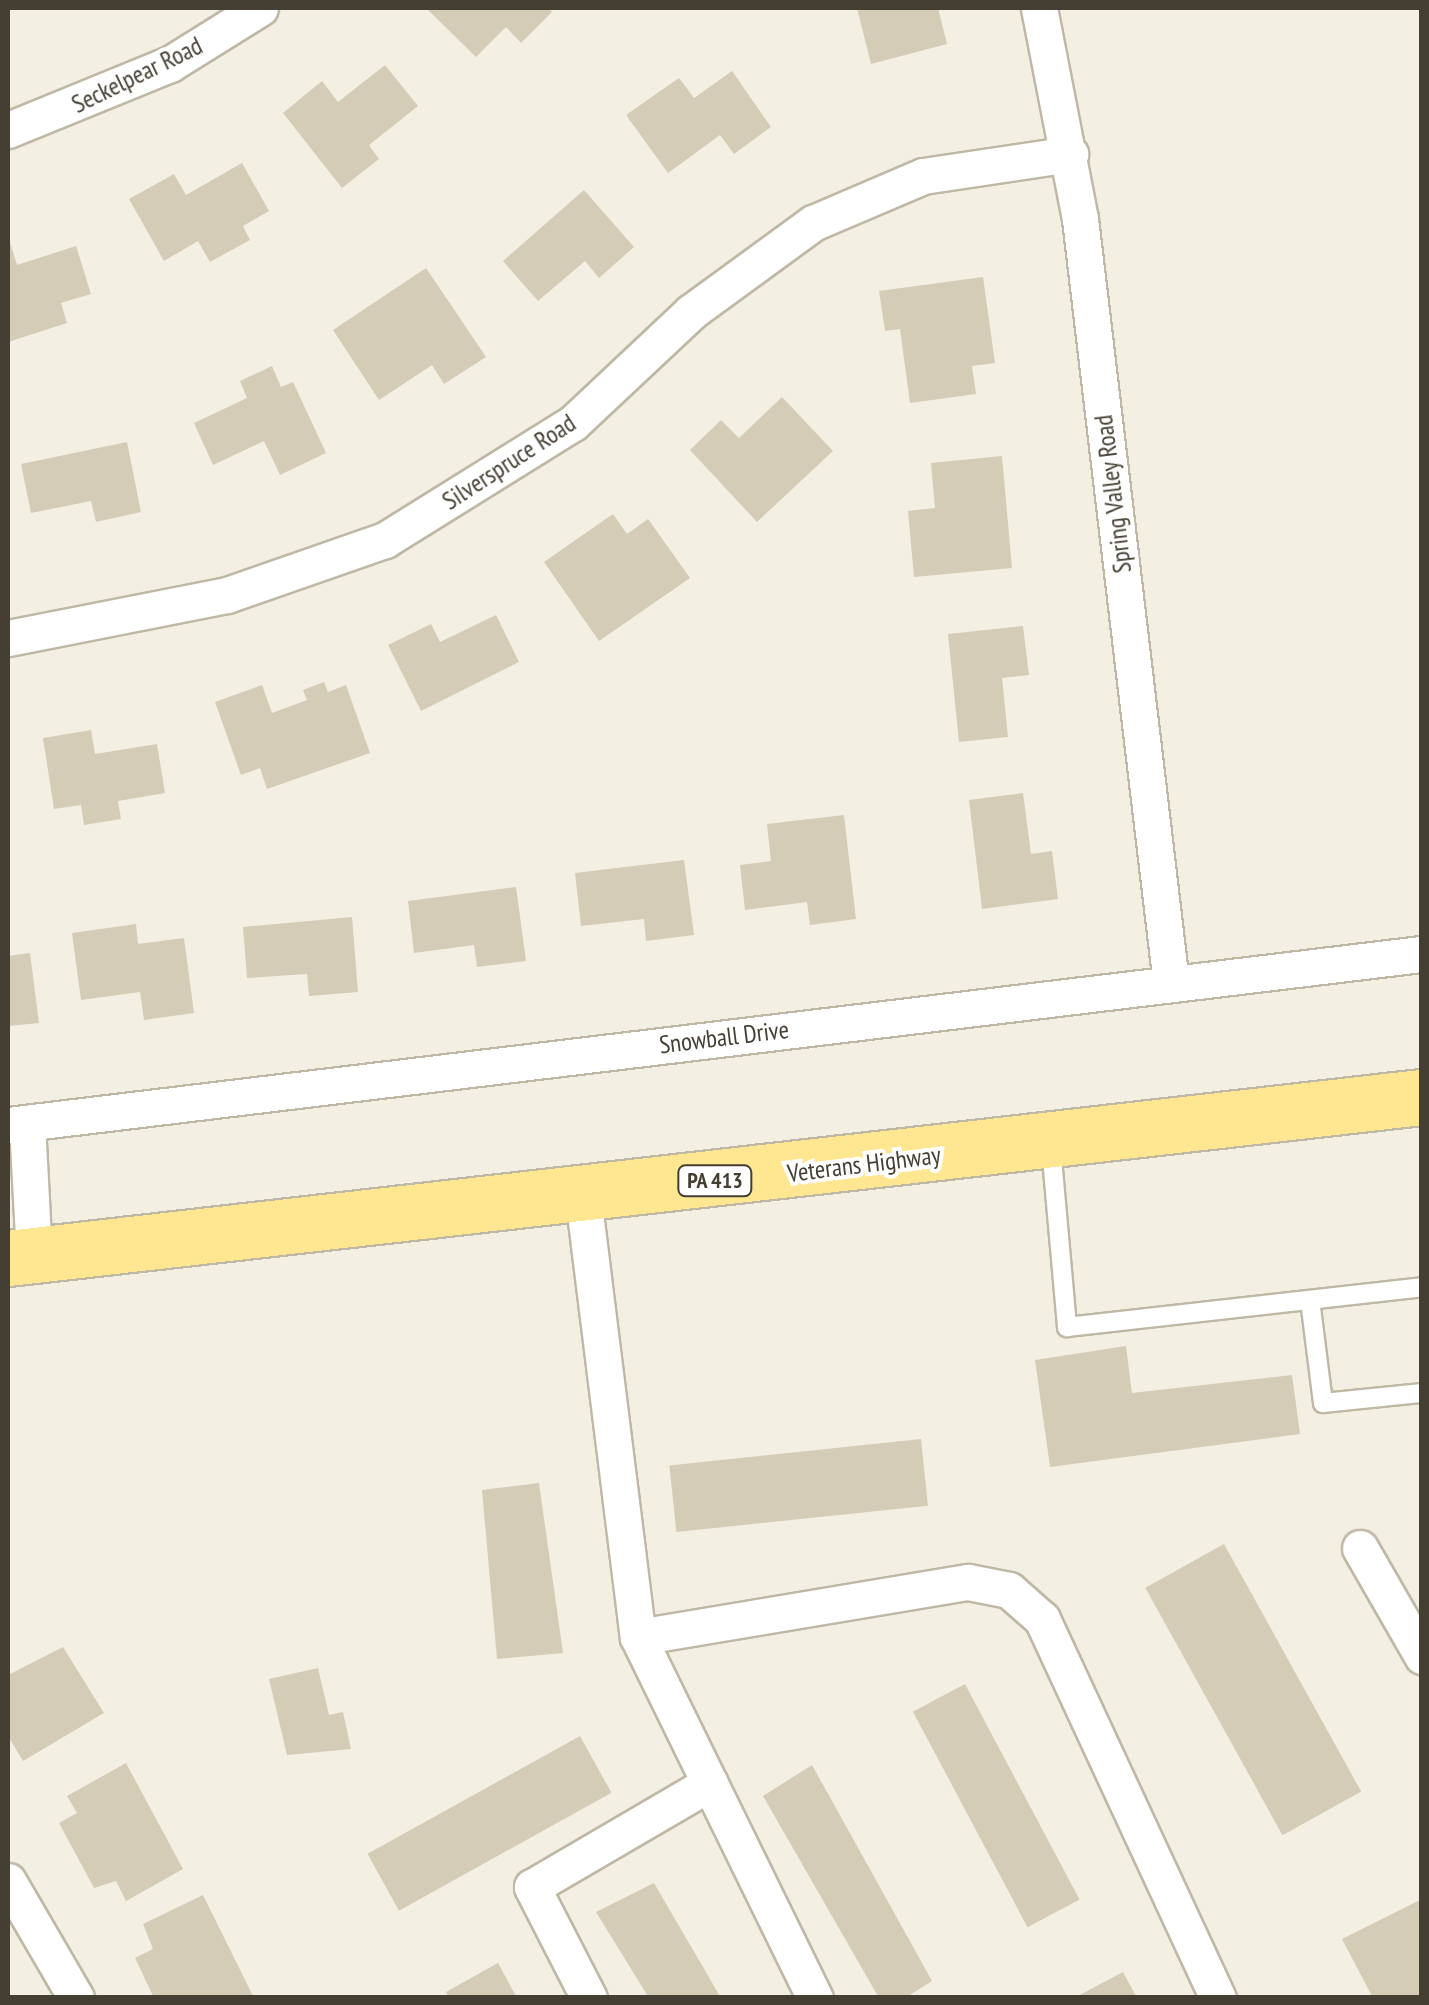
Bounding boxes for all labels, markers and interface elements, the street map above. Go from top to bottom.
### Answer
street label: Seckelpear Road [67,31,207,119]
street label: Silverspruce Road [437,408,581,516]
street label: Spring Valley Road [1088,413,1138,575]
street label: Snowball Drive [658,1014,790,1060]
street label: Veterans Highway [786,1140,942,1188]
road number: PA 413 [675,1164,755,1198]

